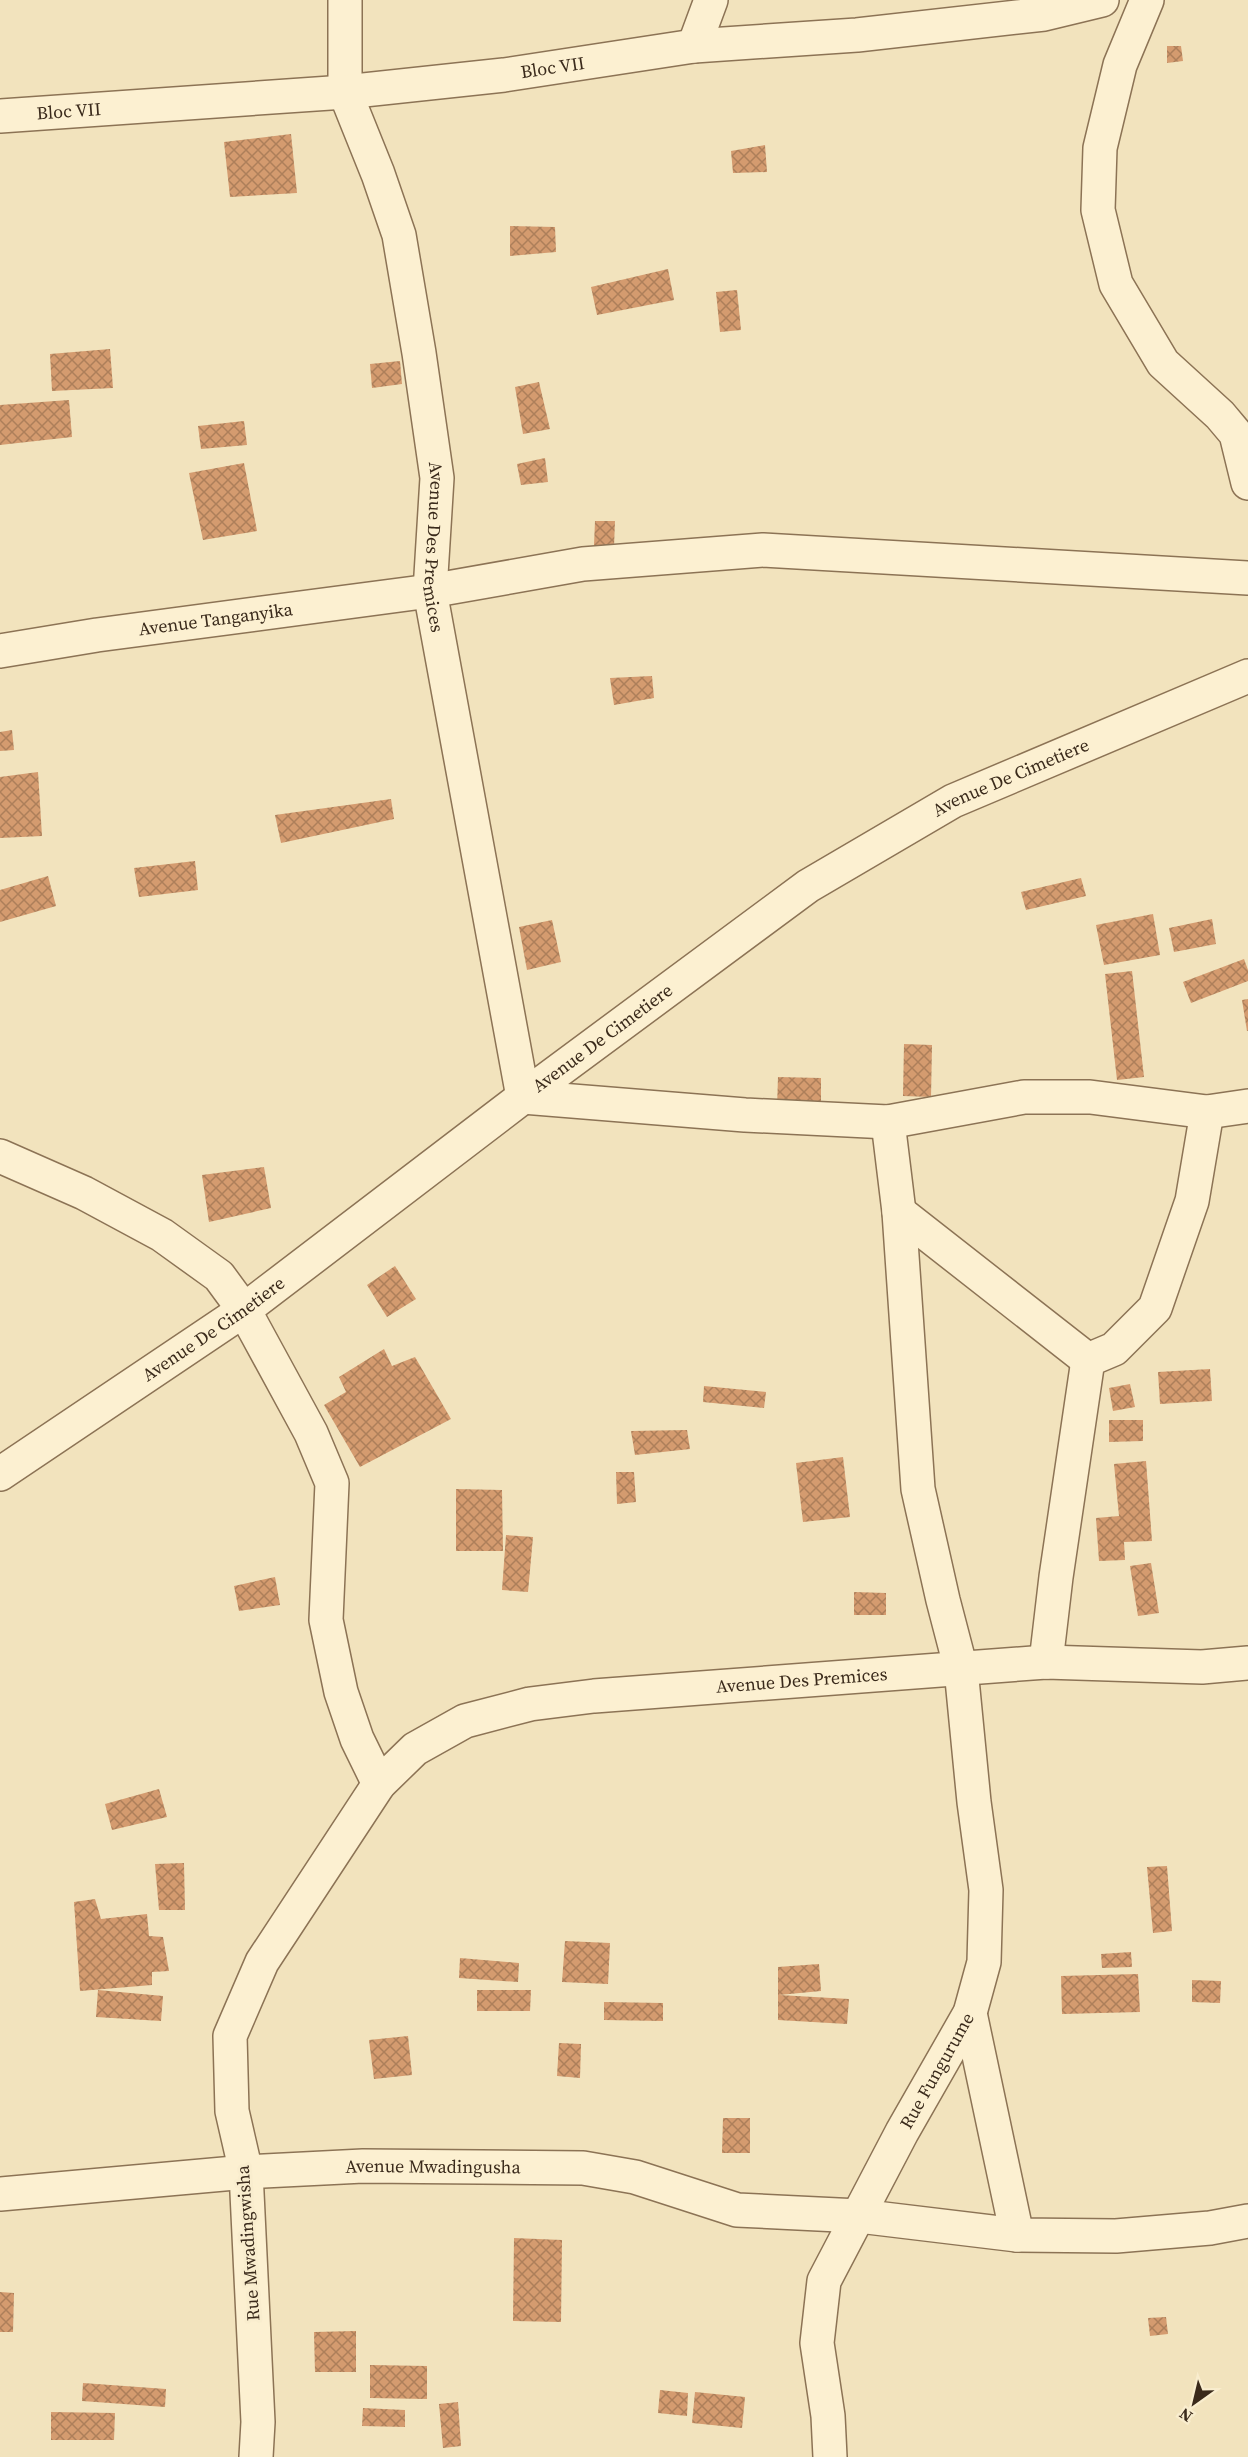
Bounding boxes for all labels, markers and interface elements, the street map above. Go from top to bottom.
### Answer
street label: Bloc VII [519,50,586,84]
street label: Bloc VII [36,96,102,125]
street label: Avenue Des Premices [417,460,450,634]
street label: Avenue Tanganyika [137,596,295,641]
street label: Avenue De Cimetiere [927,732,1093,822]
street label: Avenue De Cimetiere [527,977,677,1098]
street label: Avenue De Cimetiere [137,1270,290,1387]
street label: Avenue Des Premices [715,1661,888,1699]
street label: Rue Fungurume [893,2008,980,2133]
street label: Avenue Mwadingusha [344,2153,522,2179]
street label: Rue Mwadingwisha [230,2164,265,2322]
north arrow [1164,2373,1224,2433]
text: N [1174,2403,1197,2428]

